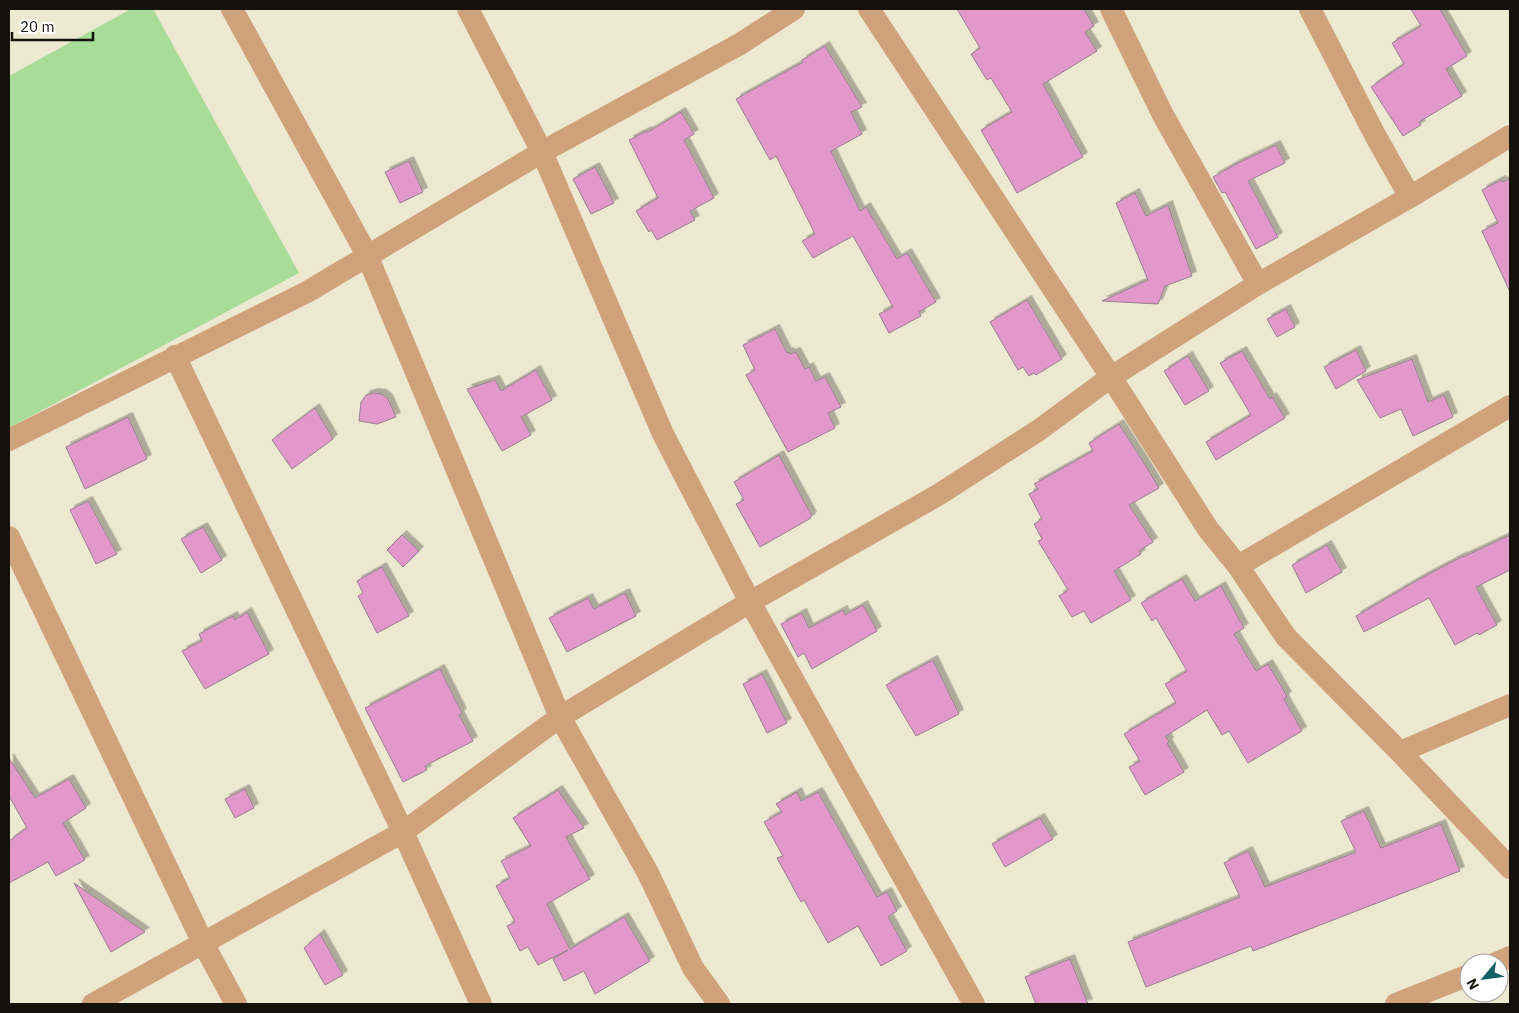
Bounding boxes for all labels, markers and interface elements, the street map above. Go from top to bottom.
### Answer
scale bar [12,10,94,42]
text: 20 m [20,17,55,36]
north arrow [1459,953,1509,1003]
text: N [1462,976,1483,993]

